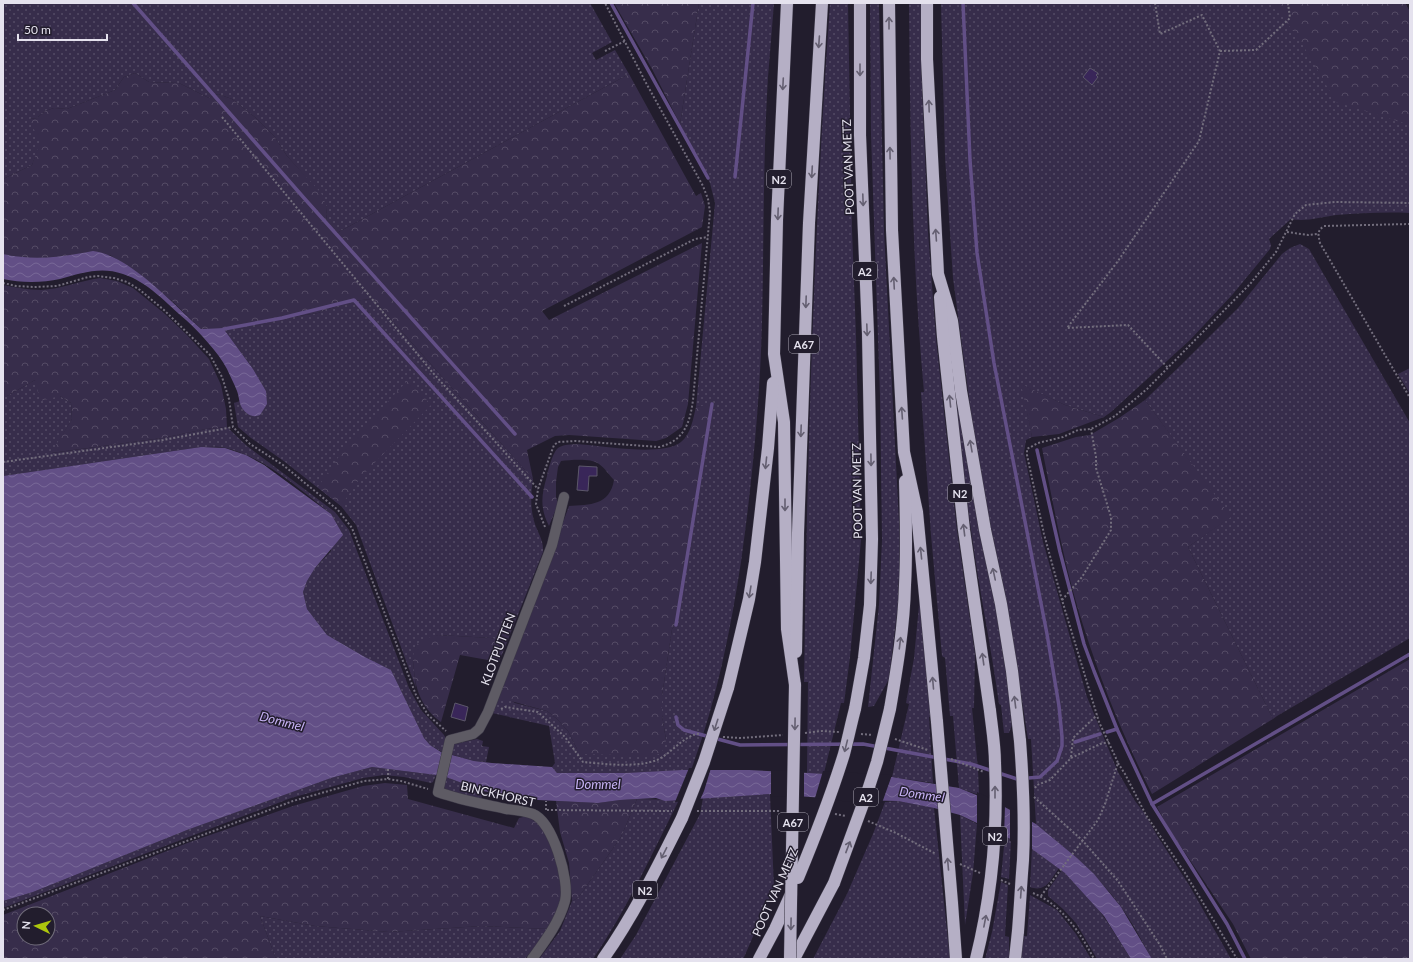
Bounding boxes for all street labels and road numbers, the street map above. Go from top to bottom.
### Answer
street label: POOT VAN METZ [839,119,857,215]
road number: N2 [767,170,791,188]
road number: A2 [853,262,877,280]
road number: A67 [789,335,819,353]
street label: POOT VAN METZ [849,443,865,539]
road number: N2 [948,484,972,502]
street label: KLOTPUTTEN [477,611,519,687]
street label: BINCKHORST [459,778,537,810]
road number: A2 [854,788,878,806]
road number: A67 [778,813,808,831]
road number: N2 [983,827,1007,845]
street label: POOT VAN METZ [749,845,801,939]
road number: N2 [633,881,657,899]

